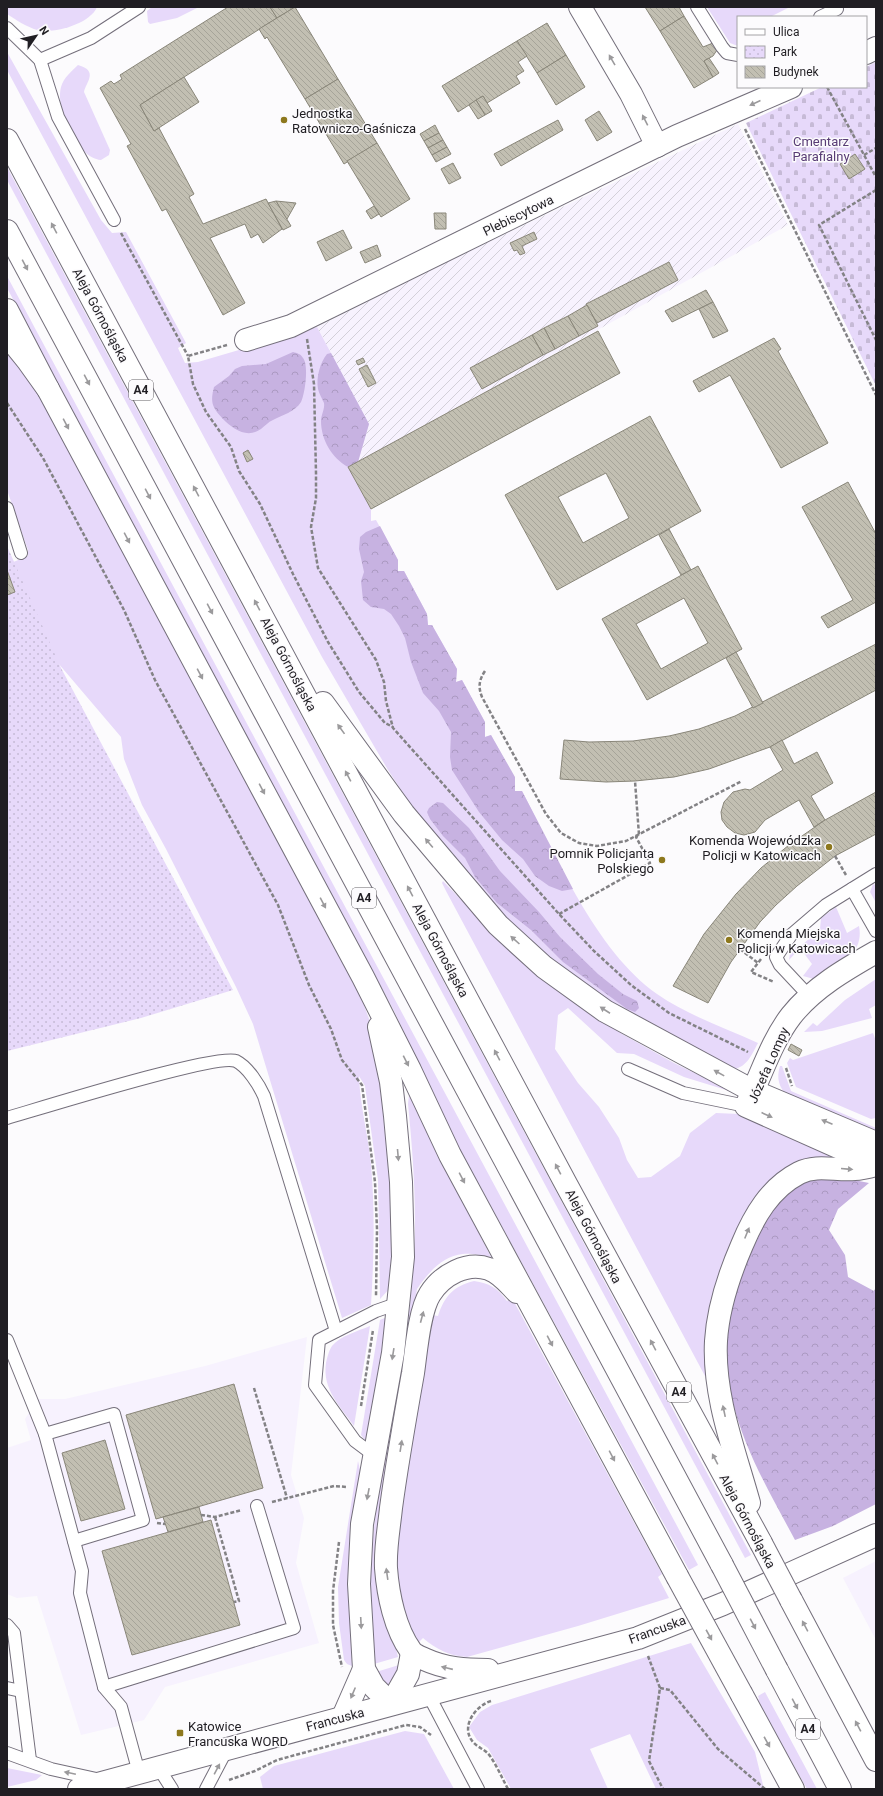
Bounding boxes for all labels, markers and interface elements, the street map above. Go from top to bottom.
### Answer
north arrow [16,16,56,56]
legend [737,16,867,88]
text: N [36,24,52,38]
text: Ulica [773,25,799,39]
text: Park [773,45,798,59]
one-way arrow [608,54,615,66]
text: Budynek [773,65,820,79]
one-way arrow [749,99,761,106]
place label: Jednostka Ratowniczo-Gaśnicza [292,106,416,136]
one-way arrow [641,114,648,126]
marker: Jednostka Ratowniczo-Gaśnicza [279,115,289,125]
park label: Cmentarz Parafialny [792,134,850,164]
street label: Plebiscytowa [480,192,556,239]
one-way arrow [51,222,58,234]
one-way arrow [22,259,29,271]
street label: Aleja Górnośląska [69,266,132,365]
one-way arrow [84,374,90,385]
road number: A4 [129,380,153,400]
one-way arrow [63,418,69,429]
one-way arrow [192,485,199,497]
one-way arrow [145,488,152,500]
one-way arrow [124,532,131,544]
one-way arrow [254,599,261,611]
one-way arrow [206,603,213,615]
street label: Aleja Górnośląska [257,615,320,714]
one-way arrow [197,668,204,680]
one-way arrow [337,724,345,734]
one-way arrow [345,770,352,782]
one-way arrow [259,783,265,794]
place label: Komenda Wojewódzka Policji w Katowicach [689,833,821,863]
one-way arrow [424,838,433,849]
marker: Komenda Wojewódzka Policji w Katowicach [824,842,834,852]
place label: Pomnik Policjanta Polskiego [550,846,654,876]
marker: Pomnik Policjanta Polskiego [657,855,667,865]
one-way arrow [406,885,413,897]
road number: A4 [352,888,376,908]
one-way arrow [320,897,327,909]
street label: Aleja Górnośląska [409,901,472,1000]
place label: Komenda Miejska Policji w Katowicach [737,926,856,956]
marker: Komenda Miejska Policji w Katowicach [724,935,734,945]
one-way arrow [510,936,520,945]
one-way arrow [600,1006,610,1014]
street label: Józefa Lompy [745,1025,792,1106]
one-way arrow [494,1049,501,1061]
one-way arrow [403,1056,409,1067]
one-way arrow [713,1070,725,1076]
one-way arrow [762,1112,773,1118]
one-way arrow [822,1119,833,1125]
one-way arrow [395,1149,402,1161]
one-way arrow [555,1164,562,1175]
one-way arrow [840,1165,853,1172]
one-way arrow [459,1173,466,1184]
street label: Aleja Górnośląska [562,1187,625,1286]
one-way arrow [744,1227,750,1239]
one-way arrow [420,1311,426,1324]
one-way arrow [547,1336,553,1347]
one-way arrow [650,1339,657,1351]
one-way arrow [390,1348,396,1360]
road number: A4 [667,1382,691,1402]
one-way arrow [721,1405,727,1417]
one-way arrow [398,1439,404,1452]
one-way arrow [609,1450,615,1462]
one-way arrow [712,1453,719,1465]
street label: Aleja Górnośląska [716,1472,779,1571]
one-way arrow [365,1488,371,1500]
one-way arrow [384,1568,390,1581]
street label: Francuska [627,1612,688,1647]
one-way arrow [358,1617,364,1630]
one-way arrow [750,1618,756,1630]
one-way arrow [802,1620,808,1632]
one-way arrow [706,1629,713,1640]
one-way arrow [441,1664,453,1670]
one-way arrow [350,1687,356,1699]
one-way arrow [792,1699,799,1710]
street label: Francuska [304,1705,366,1734]
place label: Katowice Francuska WORD [188,1719,288,1749]
road number: A4 [796,1719,820,1739]
one-way arrow [855,1720,861,1732]
marker: Katowice Francuska WORD [175,1728,185,1738]
one-way arrow [764,1736,771,1747]
one-way arrow [213,1763,220,1775]
one-way arrow [63,1769,76,1775]

